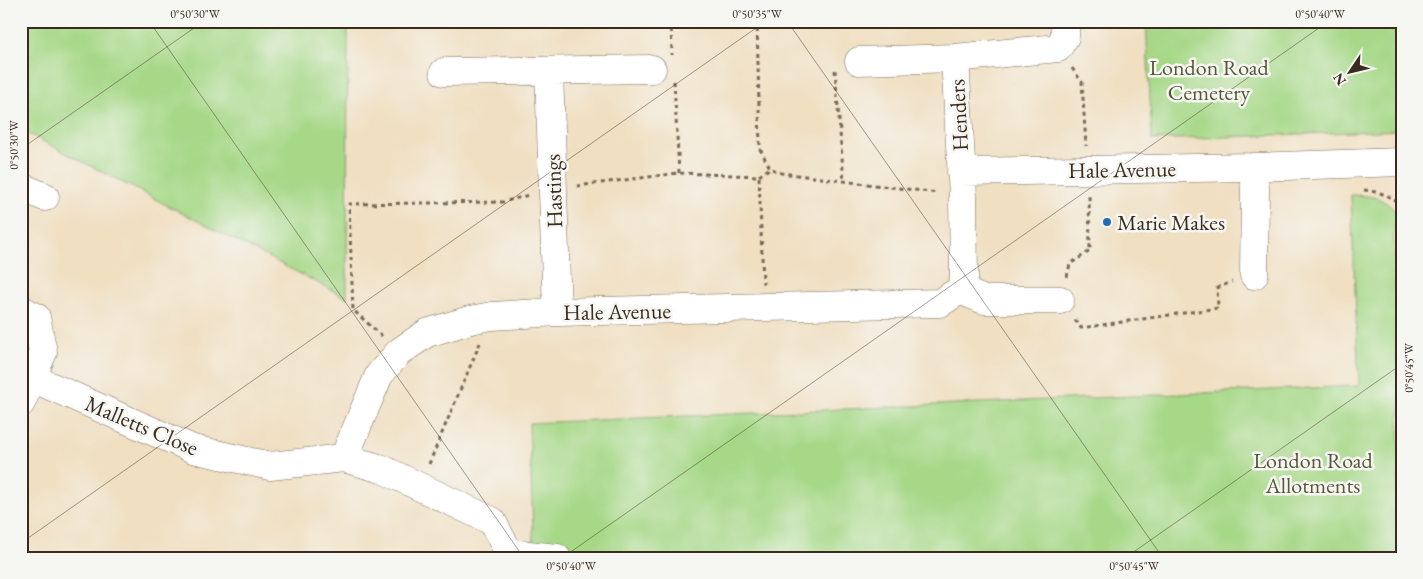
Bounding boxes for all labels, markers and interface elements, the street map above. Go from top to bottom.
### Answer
text: 0°50'30"W [170,6,221,22]
text: 0°50'35"W [732,6,783,22]
text: 0°50'40"W [1295,6,1346,22]
north arrow [1326,48,1376,98]
park label: London Road Cemetery [1149,53,1270,107]
text: N [1328,69,1350,89]
street label: Henders [942,78,975,152]
text: 0°50'30"W [6,119,22,170]
street label: Hastings [538,153,569,229]
street label: Hale Avenue [1068,154,1177,185]
place label: Marie Makes [1117,208,1225,237]
marker: Marie Makes [1101,216,1113,228]
street label: Hale Avenue [563,296,672,327]
text: 0°50'45"W [1401,342,1417,393]
street label: Malletts Close [81,389,203,462]
park label: London Road Allotments [1253,446,1374,500]
text: 0°50'40"W [546,558,597,574]
text: 0°50'45"W [1109,558,1160,574]

